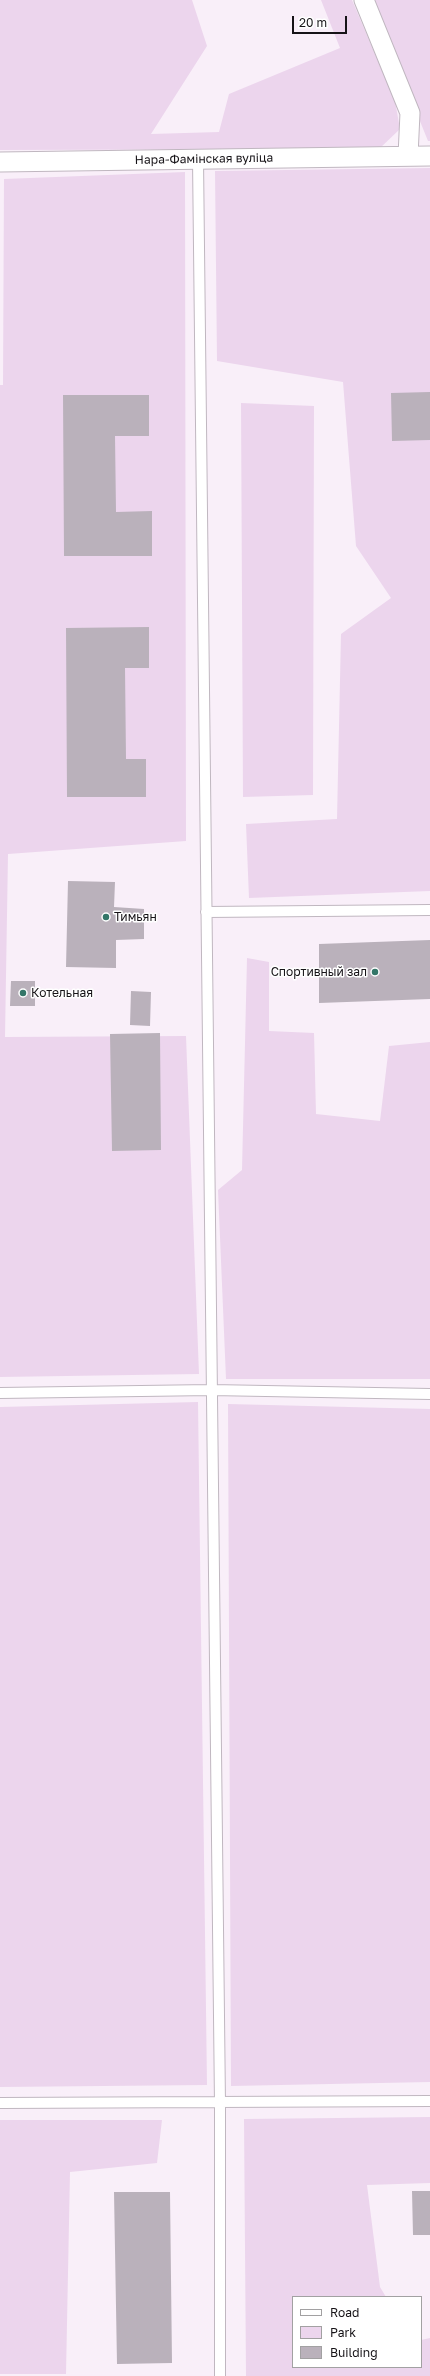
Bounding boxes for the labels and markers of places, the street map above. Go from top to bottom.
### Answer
place label: Тимьян [114,910,157,924]
marker: Тимьян [101,912,111,922]
place label: Спортивный зал [271,965,367,979]
marker: Спортивный зал [370,967,380,977]
place label: Котельная [31,986,93,1000]
marker: Котельная [18,988,28,998]

